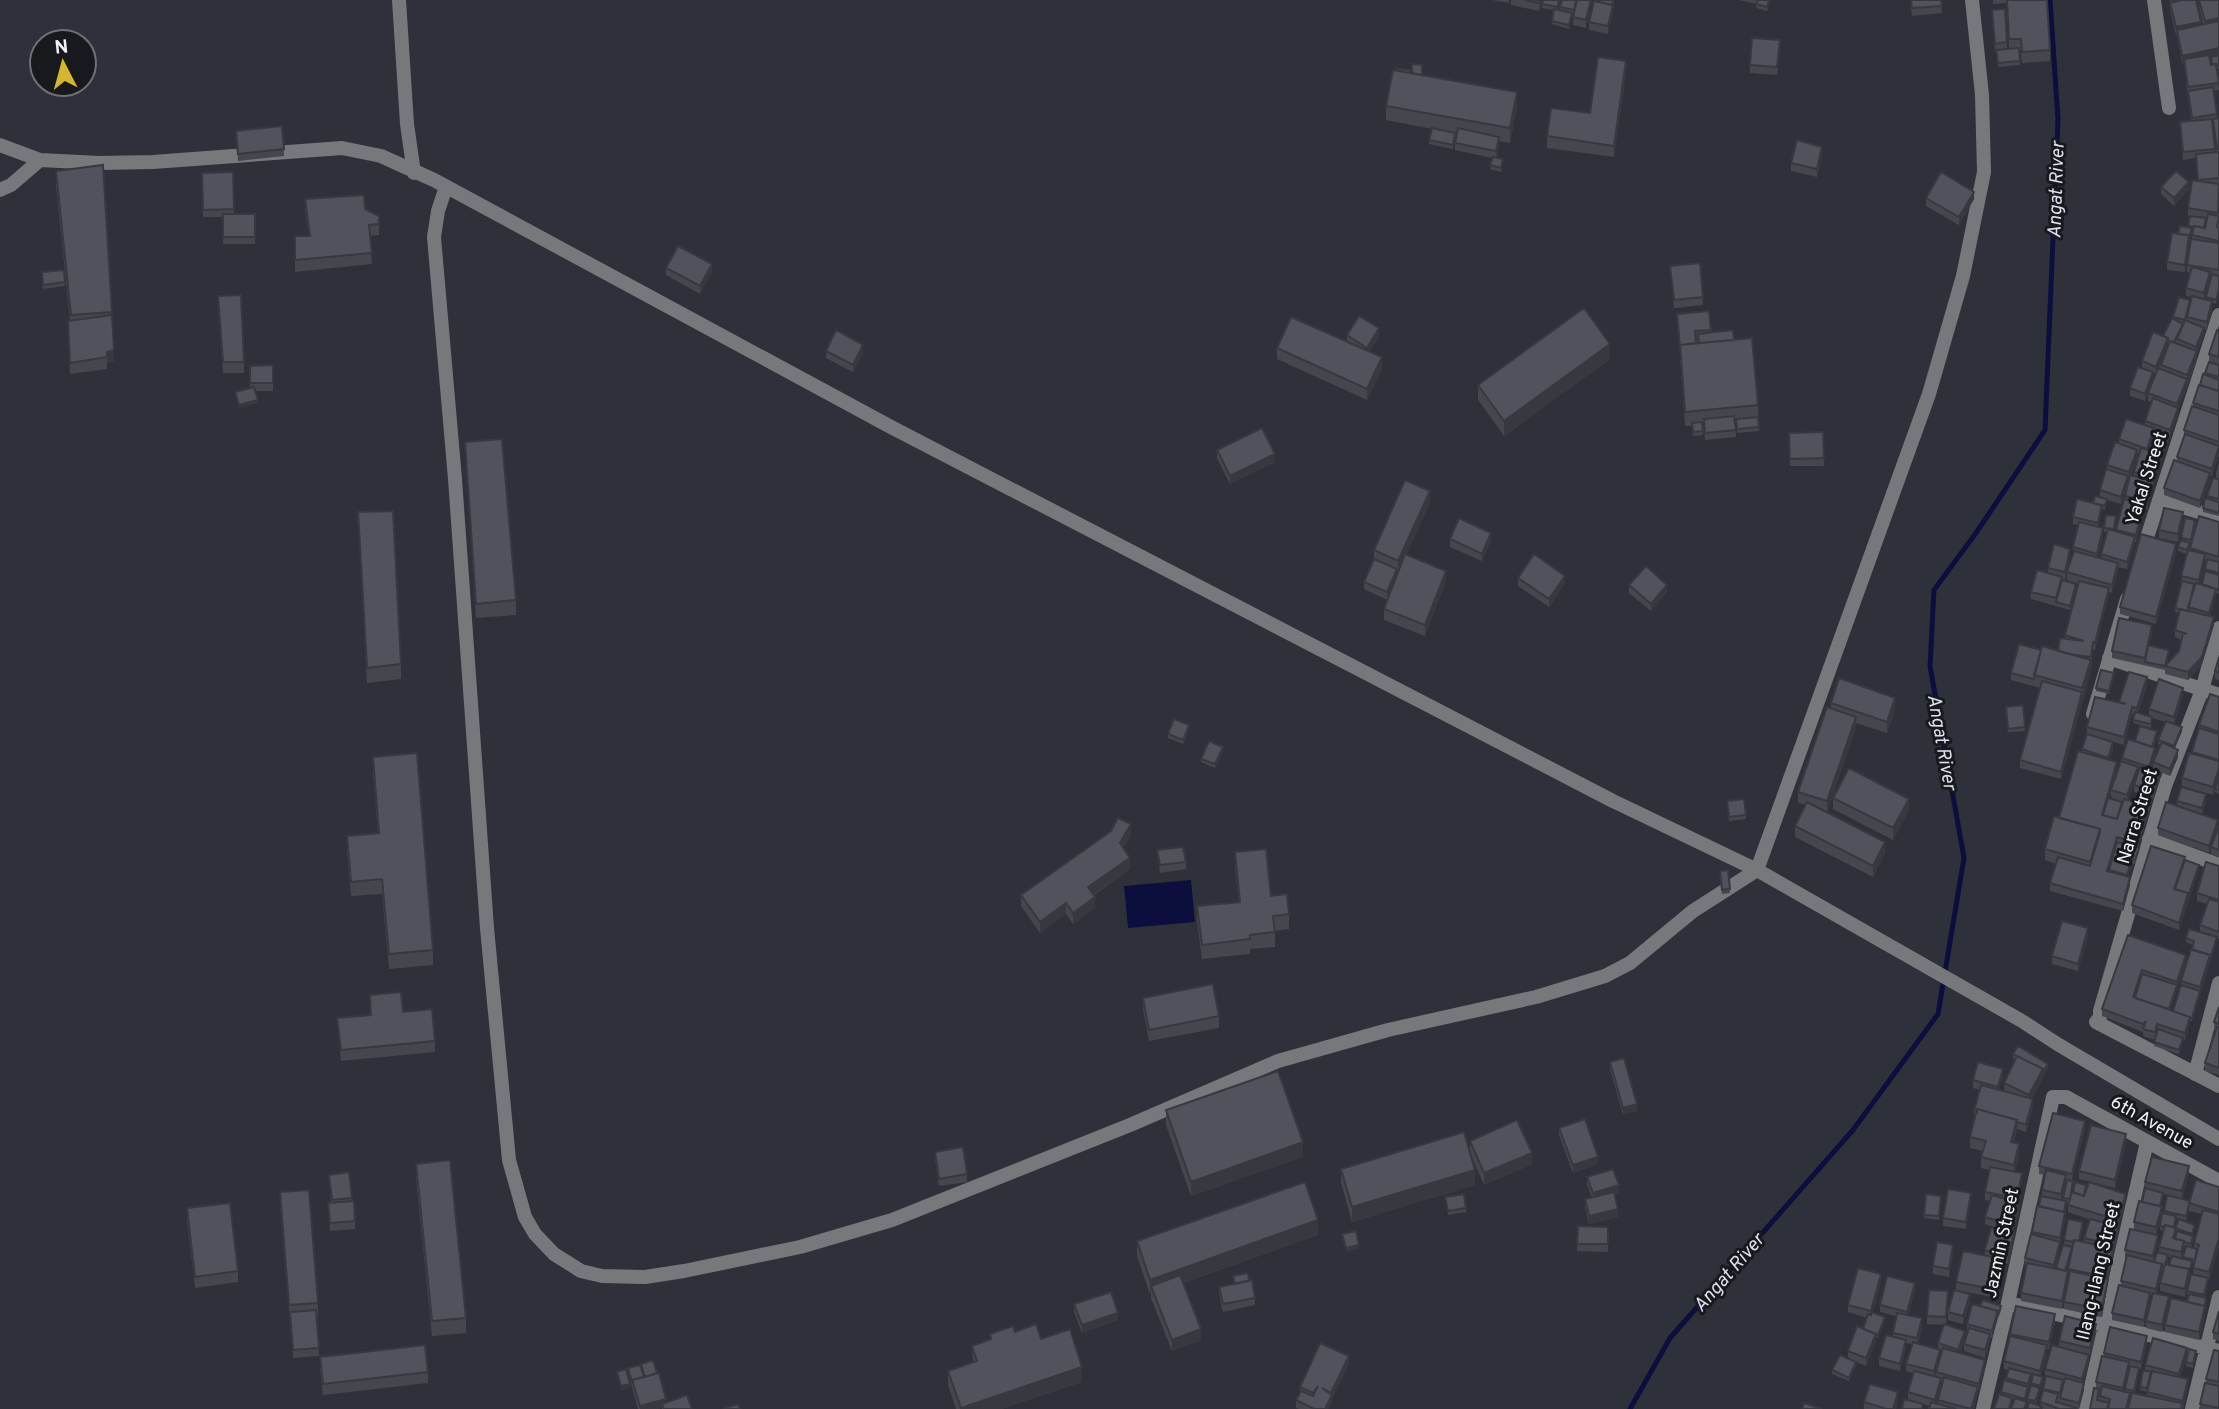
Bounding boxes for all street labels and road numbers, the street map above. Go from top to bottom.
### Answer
street label: Yakal Street [2122,429,2173,528]
street label: Narra Street [2113,766,2164,867]
street label: 6th Avenue [2106,1091,2197,1155]
street label: Jazmin Street [1980,1186,2025,1301]
street label: Ilang-Ilang Street [2072,1200,2127,1343]

